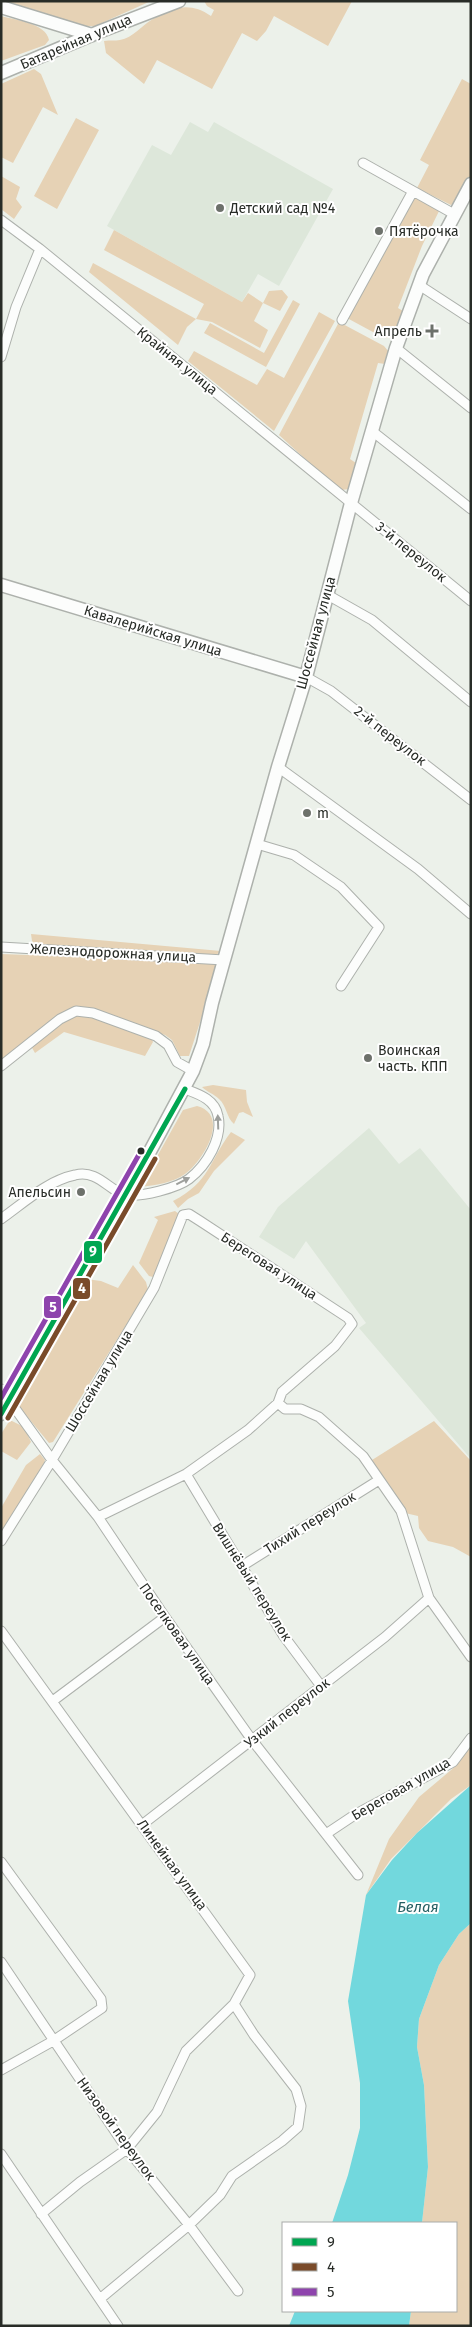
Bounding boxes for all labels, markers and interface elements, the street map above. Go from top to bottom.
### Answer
street label: Батарейная улица [18,11,134,73]
place label: Детский сад №4 [229,200,336,217]
marker: Детский сад №4 [214,202,226,214]
place label: Пятёрочка [389,223,459,240]
marker: Пятёрочка [373,225,385,237]
street label: Крайняя улица [133,323,221,399]
place label: Апрель [375,323,422,340]
marker: Апрель [426,325,438,337]
street label: 3-й переулок [372,518,451,586]
street label: Шоссейная улица [293,575,339,691]
street label: Кавалерийская улица [82,602,224,660]
street label: 2-й переулок [351,703,430,770]
place label: m [317,805,329,822]
marker: m [301,807,313,819]
street label: Железнодорожная улица [30,940,196,966]
place label: Воинская часть. КПП [378,1042,448,1075]
marker: Воинская часть. КПП [362,1052,374,1064]
one-way arrow [214,1113,222,1129]
unlabelled marker [136,1146,146,1156]
one-way arrow [176,1177,190,1185]
place label: Апельсин [9,1184,71,1201]
marker: Апельсин [75,1186,87,1198]
street label: Береговая улица [218,1229,320,1303]
line badge: 9 [83,1240,103,1264]
text: 9 [89,1243,97,1260]
line badge: 4 [72,1277,91,1300]
text: 4 [78,1280,86,1297]
line badge: 5 [43,1295,62,1319]
text: 5 [49,1299,57,1316]
street label: Шоссейная улица [62,1327,136,1435]
street label: Тихий переулок [261,1488,359,1558]
street label: Вишнёвый переулок [209,1520,296,1645]
street label: Поселковая улица [135,1580,219,1688]
street label: Узкий переулок [241,1674,334,1752]
street label: Береговая улица [349,1754,453,1824]
street label: Линейная улица [133,1816,211,1914]
water label: Белая [397,1898,439,1916]
street label: Низовой переулок [73,2074,160,2184]
legend [282,2222,457,2312]
text: 9 [327,2233,335,2251]
text: 4 [327,2258,335,2276]
text: 5 [327,2283,335,2301]

